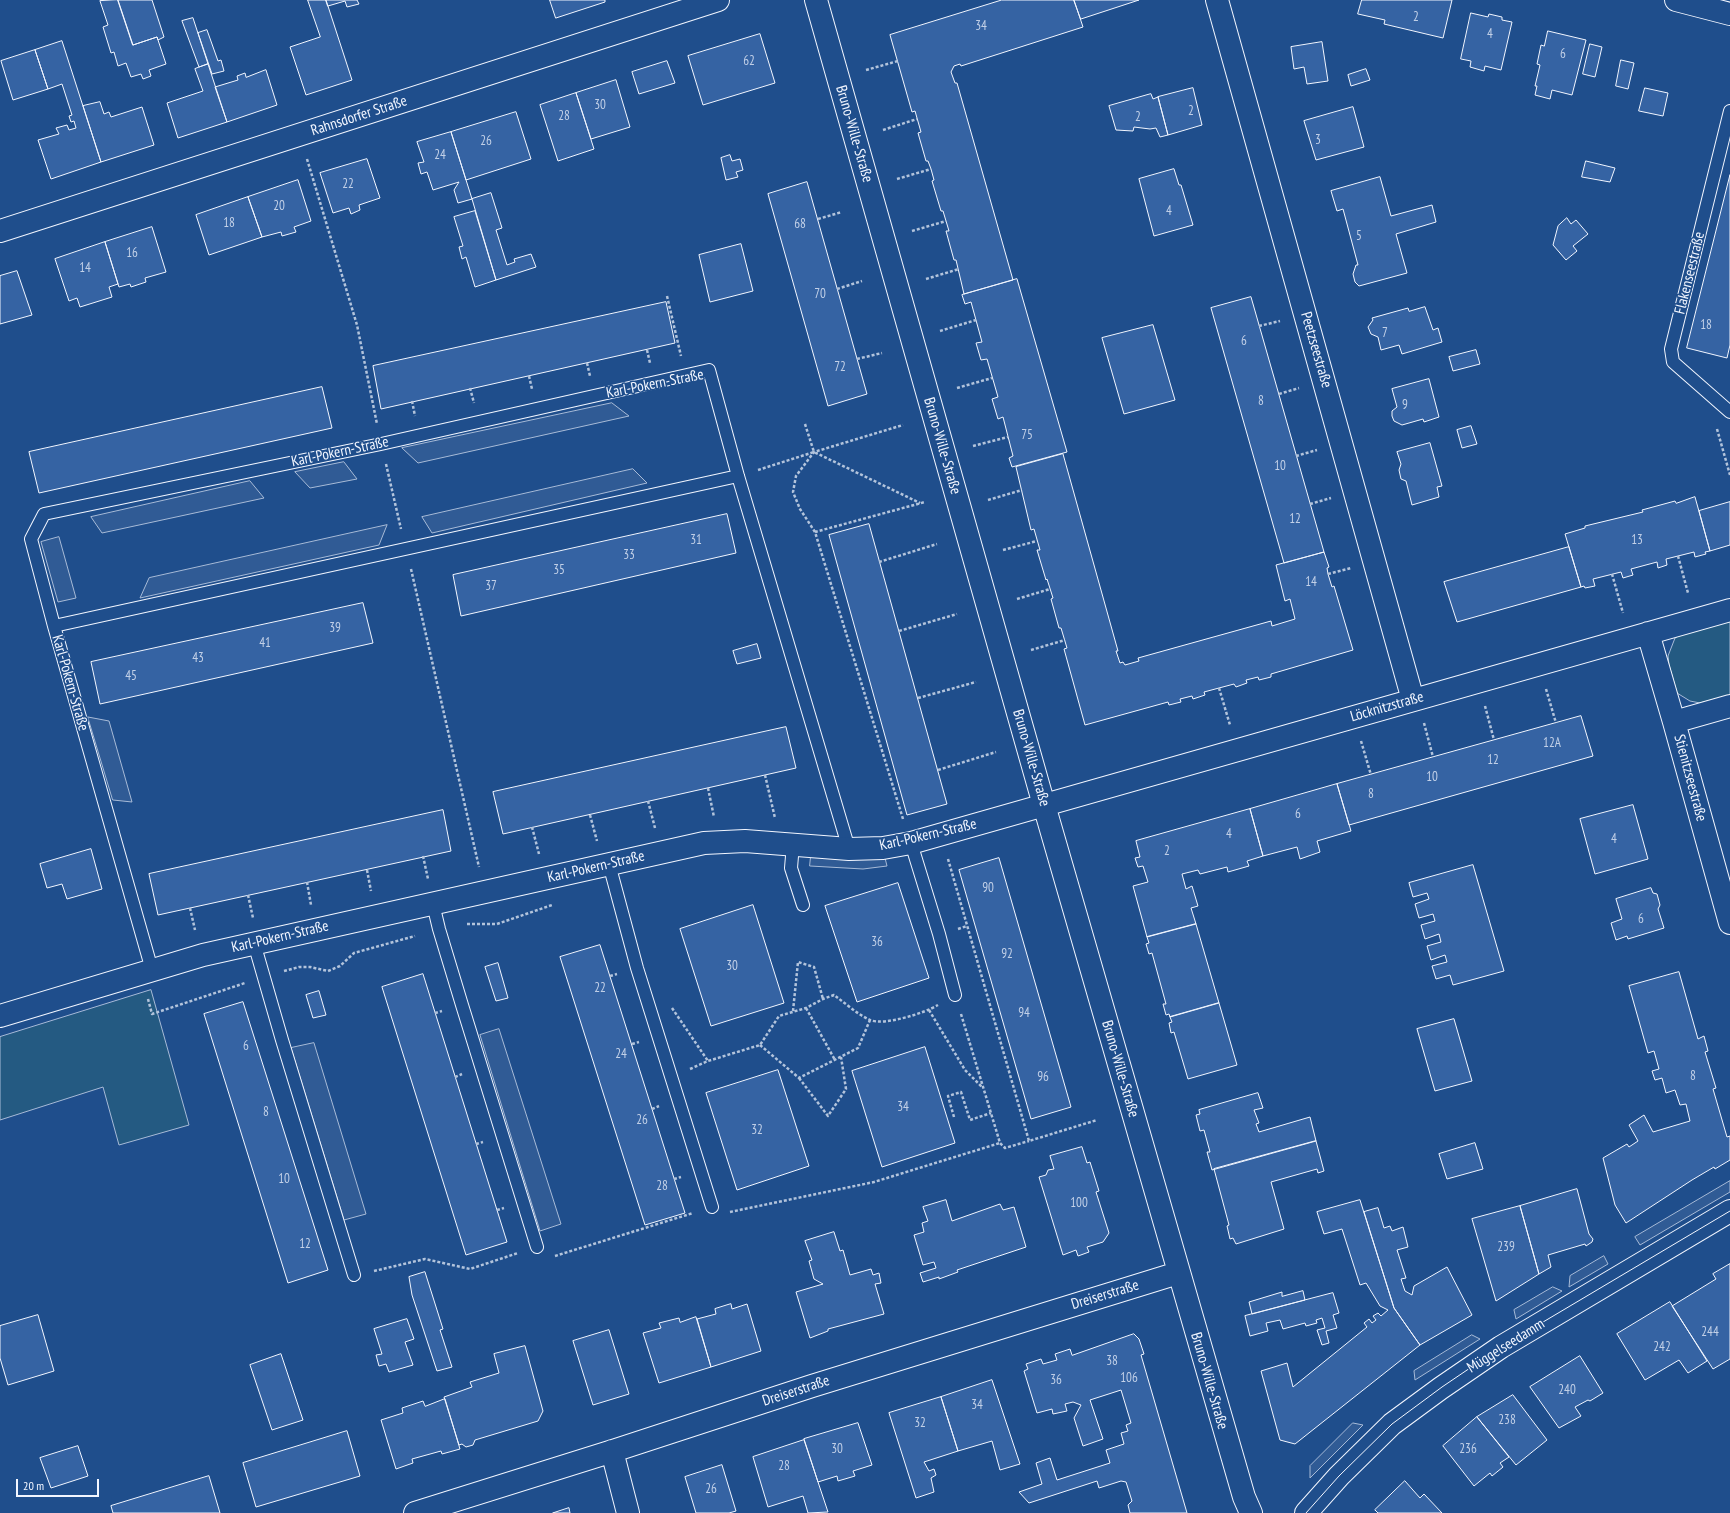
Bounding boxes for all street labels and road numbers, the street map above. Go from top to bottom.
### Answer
street label: Bruno-Wille-Straße [832,83,876,185]
street label: Rahnsdorfer Straße [309,92,409,140]
street label: Flakenseestraße [1671,230,1709,316]
street label: Peetzseestraße [1297,310,1335,390]
street label: Karl-Pokern-Straße [605,366,705,402]
street label: Bruno-Wille-Straße [920,395,964,497]
street label: Karl-Pokern-Straße [290,433,390,471]
street label: Karl-Pokern-Straße [48,633,92,733]
street label: Löcknitzstraße [1348,688,1426,726]
street label: Bruno-Wille-Straße [1009,707,1053,809]
street label: Stienitzseestraße [1670,732,1710,824]
street label: Karl-Pokern-Straße [878,815,978,855]
street label: Karl-Pokern-Straße [546,847,646,887]
street label: Karl-Pokern-Straße [230,917,330,957]
street label: Bruno-Wille-Straße [1098,1018,1142,1120]
street label: Dreiserstraße [1069,1276,1141,1314]
street label: Müggelseedamm [1464,1315,1548,1377]
street label: Bruno-Wille-Straße [1187,1330,1231,1432]
street label: Dreiserstraße [760,1372,832,1410]

